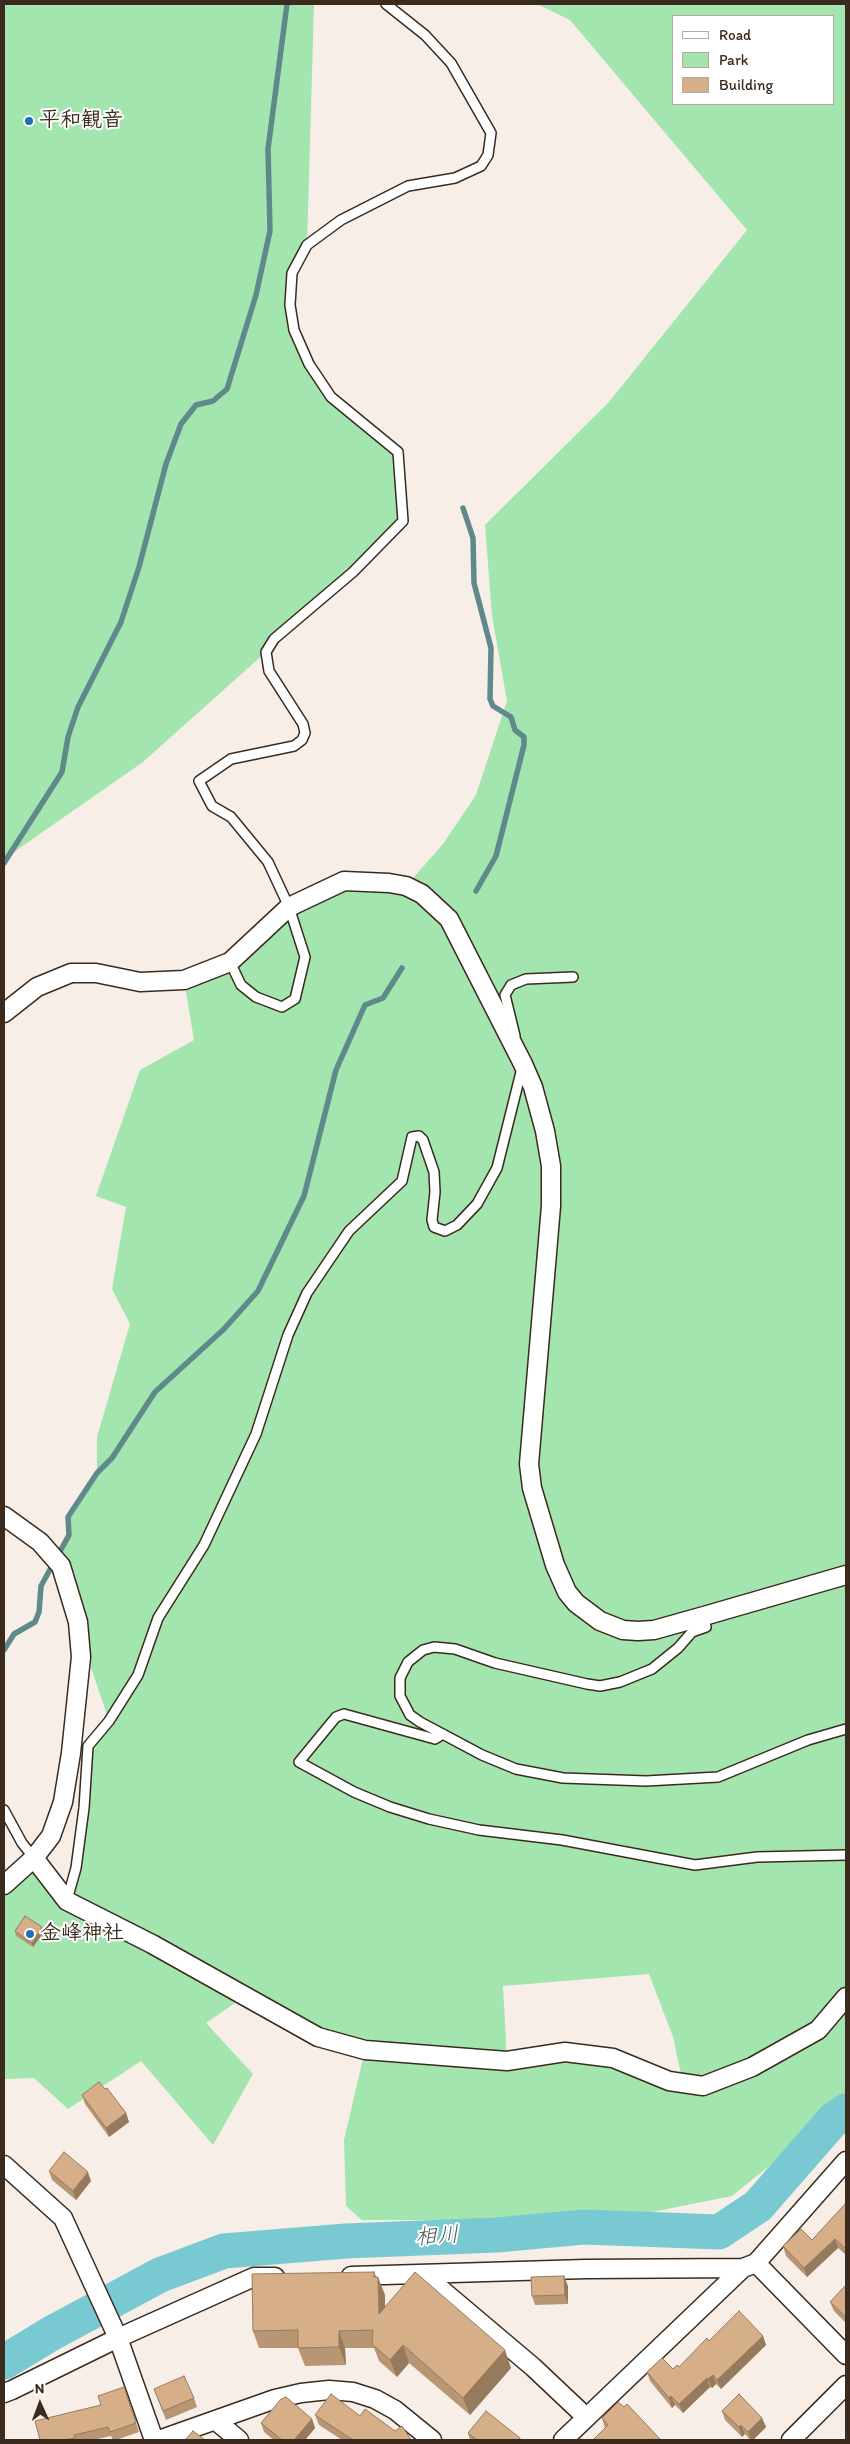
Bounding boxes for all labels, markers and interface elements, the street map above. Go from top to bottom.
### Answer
legend [672,15,835,105]
text: Road [719,26,751,44]
text: Park [719,51,749,69]
text: Building [719,76,773,94]
place label: 平和観音 [39,108,123,134]
marker: 平和観音 [23,115,35,127]
place label: 金峰神社 [40,1921,124,1947]
marker: 金峰神社 [24,1928,36,1940]
water label: 相川 [414,2222,460,2252]
north arrow [15,2379,65,2429]
text: N [34,2380,44,2397]

